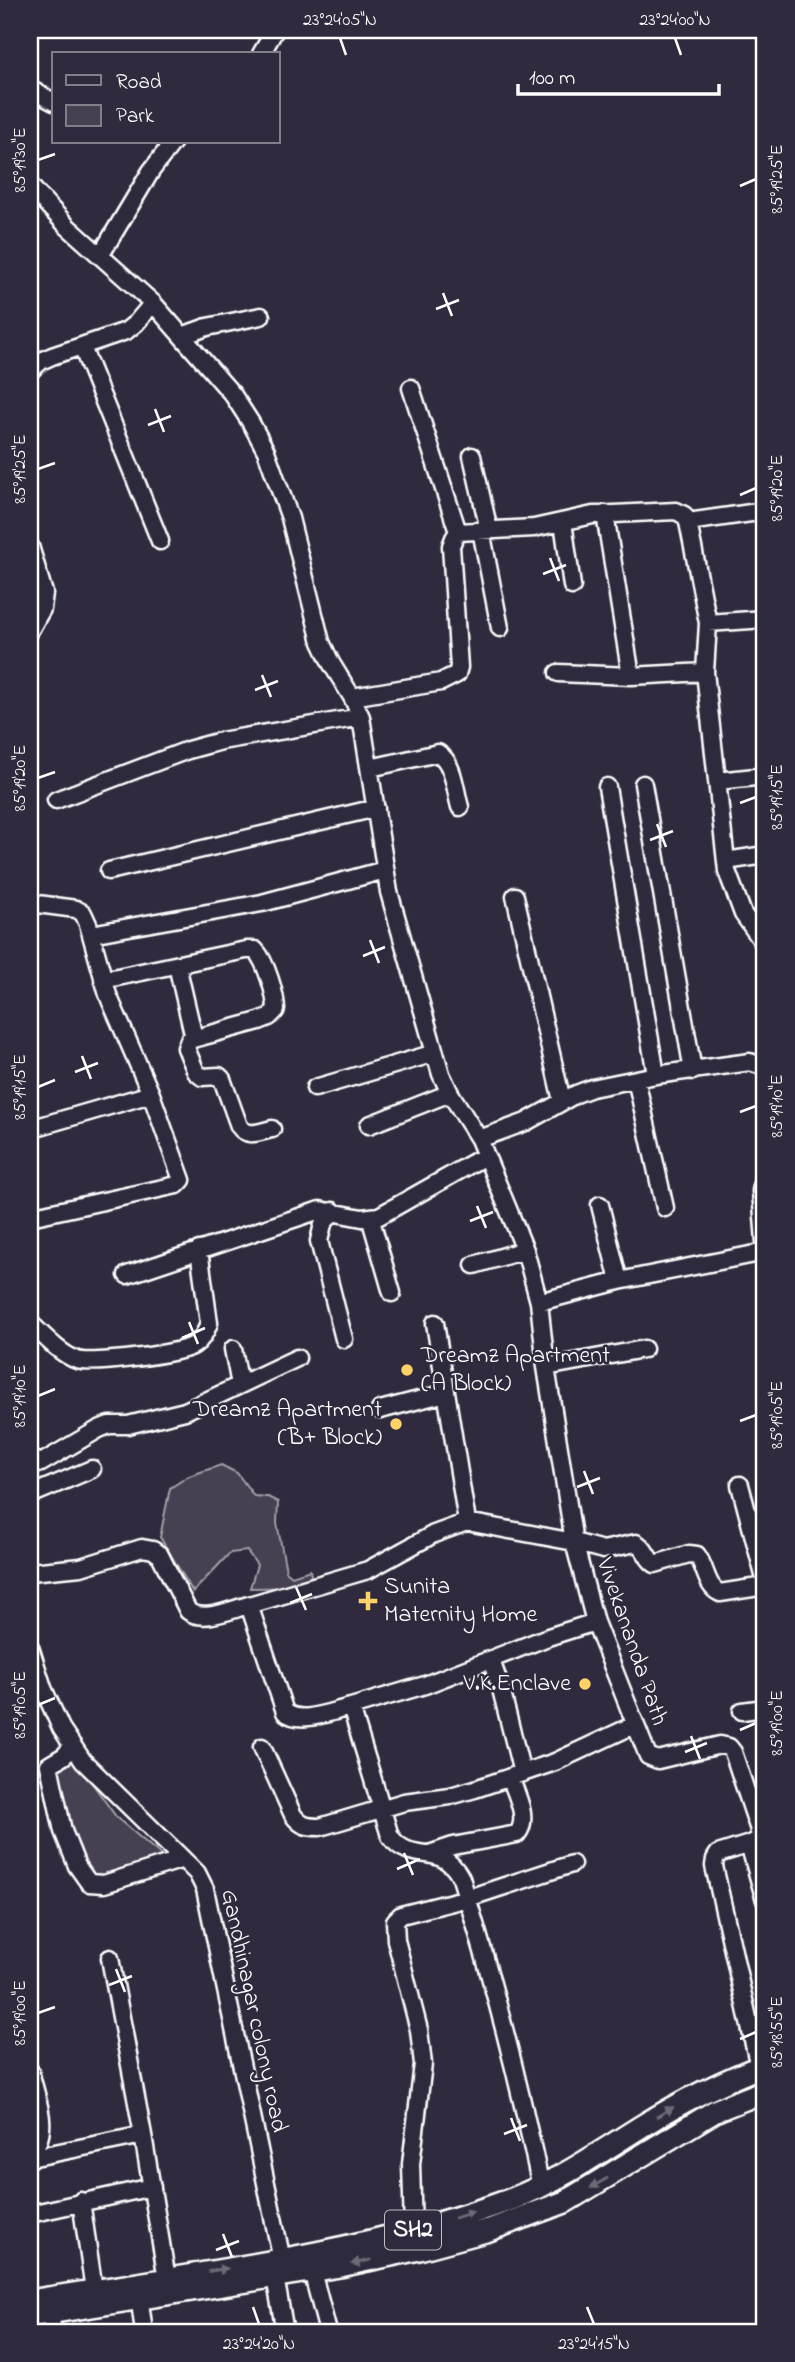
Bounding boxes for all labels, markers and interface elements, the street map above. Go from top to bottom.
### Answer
text: 23°24'05"N [303,8,377,34]
text: 23°24'00"N [639,8,711,34]
legend [52,52,280,144]
scale bar [518,52,720,96]
text: 100 m [529,64,575,94]
text: Road [116,68,162,98]
text: Park [116,102,155,132]
text: 85°19'30"E [8,127,34,193]
text: 85°19'25"E [765,144,791,214]
text: 85°19'25"E [8,434,34,504]
text: 85°19'20"E [765,455,791,521]
text: 85°19'20"E [8,745,34,811]
text: 85°19'15"E [765,764,791,830]
text: 85°19'15"E [8,1054,34,1120]
text: 85°19'10"E [765,1074,791,1138]
place label: Dreamz Apartment (A Block) [420,1339,610,1402]
marker: Dreamz Apartment (A Block) [399,1362,415,1378]
text: 85°19'10"E [8,1364,34,1428]
text: 85°19'05"E [765,1381,791,1449]
place label: Dreamz Apartment (B+ Block) [192,1393,382,1456]
marker: Dreamz Apartment (B+ Block) [388,1416,404,1432]
street label: Vivekananda Path [586,1553,676,1730]
place label: Sunita Maternity Home [384,1570,537,1634]
marker: Sunita Maternity Home [358,1591,378,1611]
place label: V.K.Enclave [463,1667,571,1702]
text: 85°19'05"E [8,1671,34,1739]
marker: V.K.Enclave [577,1676,593,1692]
text: 85°19'00"E [765,1690,791,1756]
street label: Gandhinagar colony road [209,1886,296,2136]
text: 85°19'00"E [8,1980,34,2046]
text: 85°18'55"E [765,1996,791,2068]
one-way arrow [656,2106,675,2119]
one-way arrow [589,2177,608,2189]
one-way arrow [453,2209,474,2219]
road number: SH2 [385,2210,441,2250]
one-way arrow [350,2257,372,2268]
one-way arrow [207,2264,229,2275]
text: 23°24'20"N [223,2332,295,2358]
text: 23°24'15"N [558,2332,630,2358]

